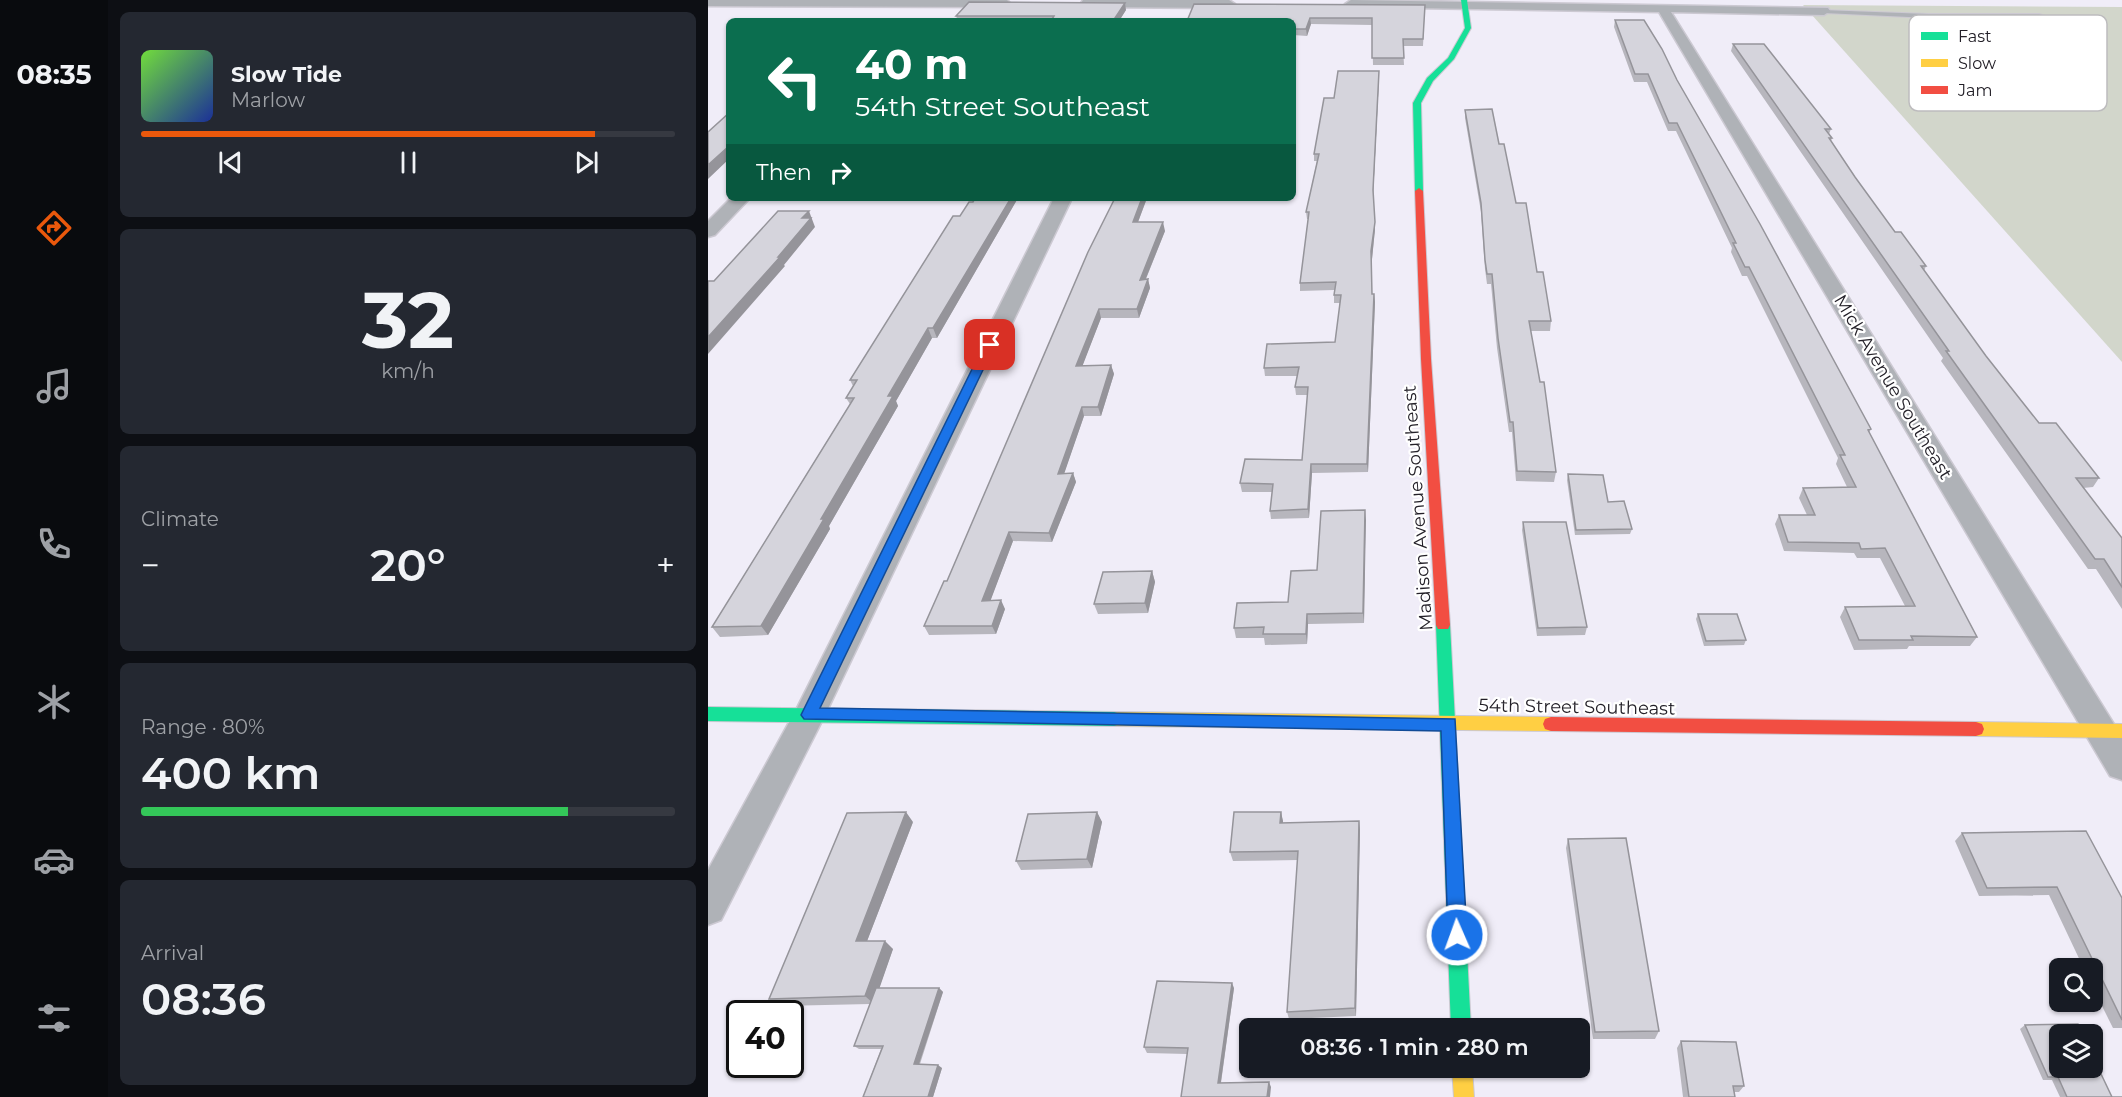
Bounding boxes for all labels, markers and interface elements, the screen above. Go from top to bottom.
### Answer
legend [1909,15,2107,111]
text: Fast [1958,27,1992,46]
text: 40 m [855,38,968,90]
icon: left [756,42,834,120]
text: Slow [1958,54,1996,73]
text: 08:35 [16,58,92,91]
text: Slow Tide [231,61,342,88]
text: Jam [1957,81,1992,100]
text: Marlow [231,88,305,112]
text: 54th Street Southeast [855,90,1150,123]
icon: previous [214,146,247,179]
icon: pause [392,146,425,179]
icon: next [570,146,603,179]
icon: right [824,156,857,189]
text: Then [756,159,812,186]
icon: directions [33,207,75,249]
text: 32 [362,272,454,368]
street label: Mick Avenue Southeast [1829,291,1957,483]
pin [964,319,1015,370]
icon: arrive [973,328,1006,361]
text: km/h [381,359,435,383]
icon: music [33,365,75,407]
street label: Madison Avenue Southeast [1398,385,1438,631]
text: Climate [141,507,219,531]
icon: phone [33,523,75,565]
text: 20° [370,537,446,592]
text: − [141,545,160,585]
text: + [656,545,675,585]
icon: climate [33,681,75,723]
street label: 54th Street Southeast [1478,694,1676,720]
text: Range · 80% [141,715,265,739]
text: 400 km [141,745,320,800]
icon: car [33,839,75,881]
position arrow [1425,903,1489,967]
text: Arrival [141,941,204,965]
map controls [2049,958,2103,1078]
button: search [2049,958,2103,1012]
text: 08:36 [141,971,266,1026]
icon: filters [33,997,75,1039]
speed limit sign: 40 [726,1000,804,1078]
button: layers [2049,1024,2103,1078]
text: 08:36 · 1 min · 280 m [1300,1034,1529,1061]

